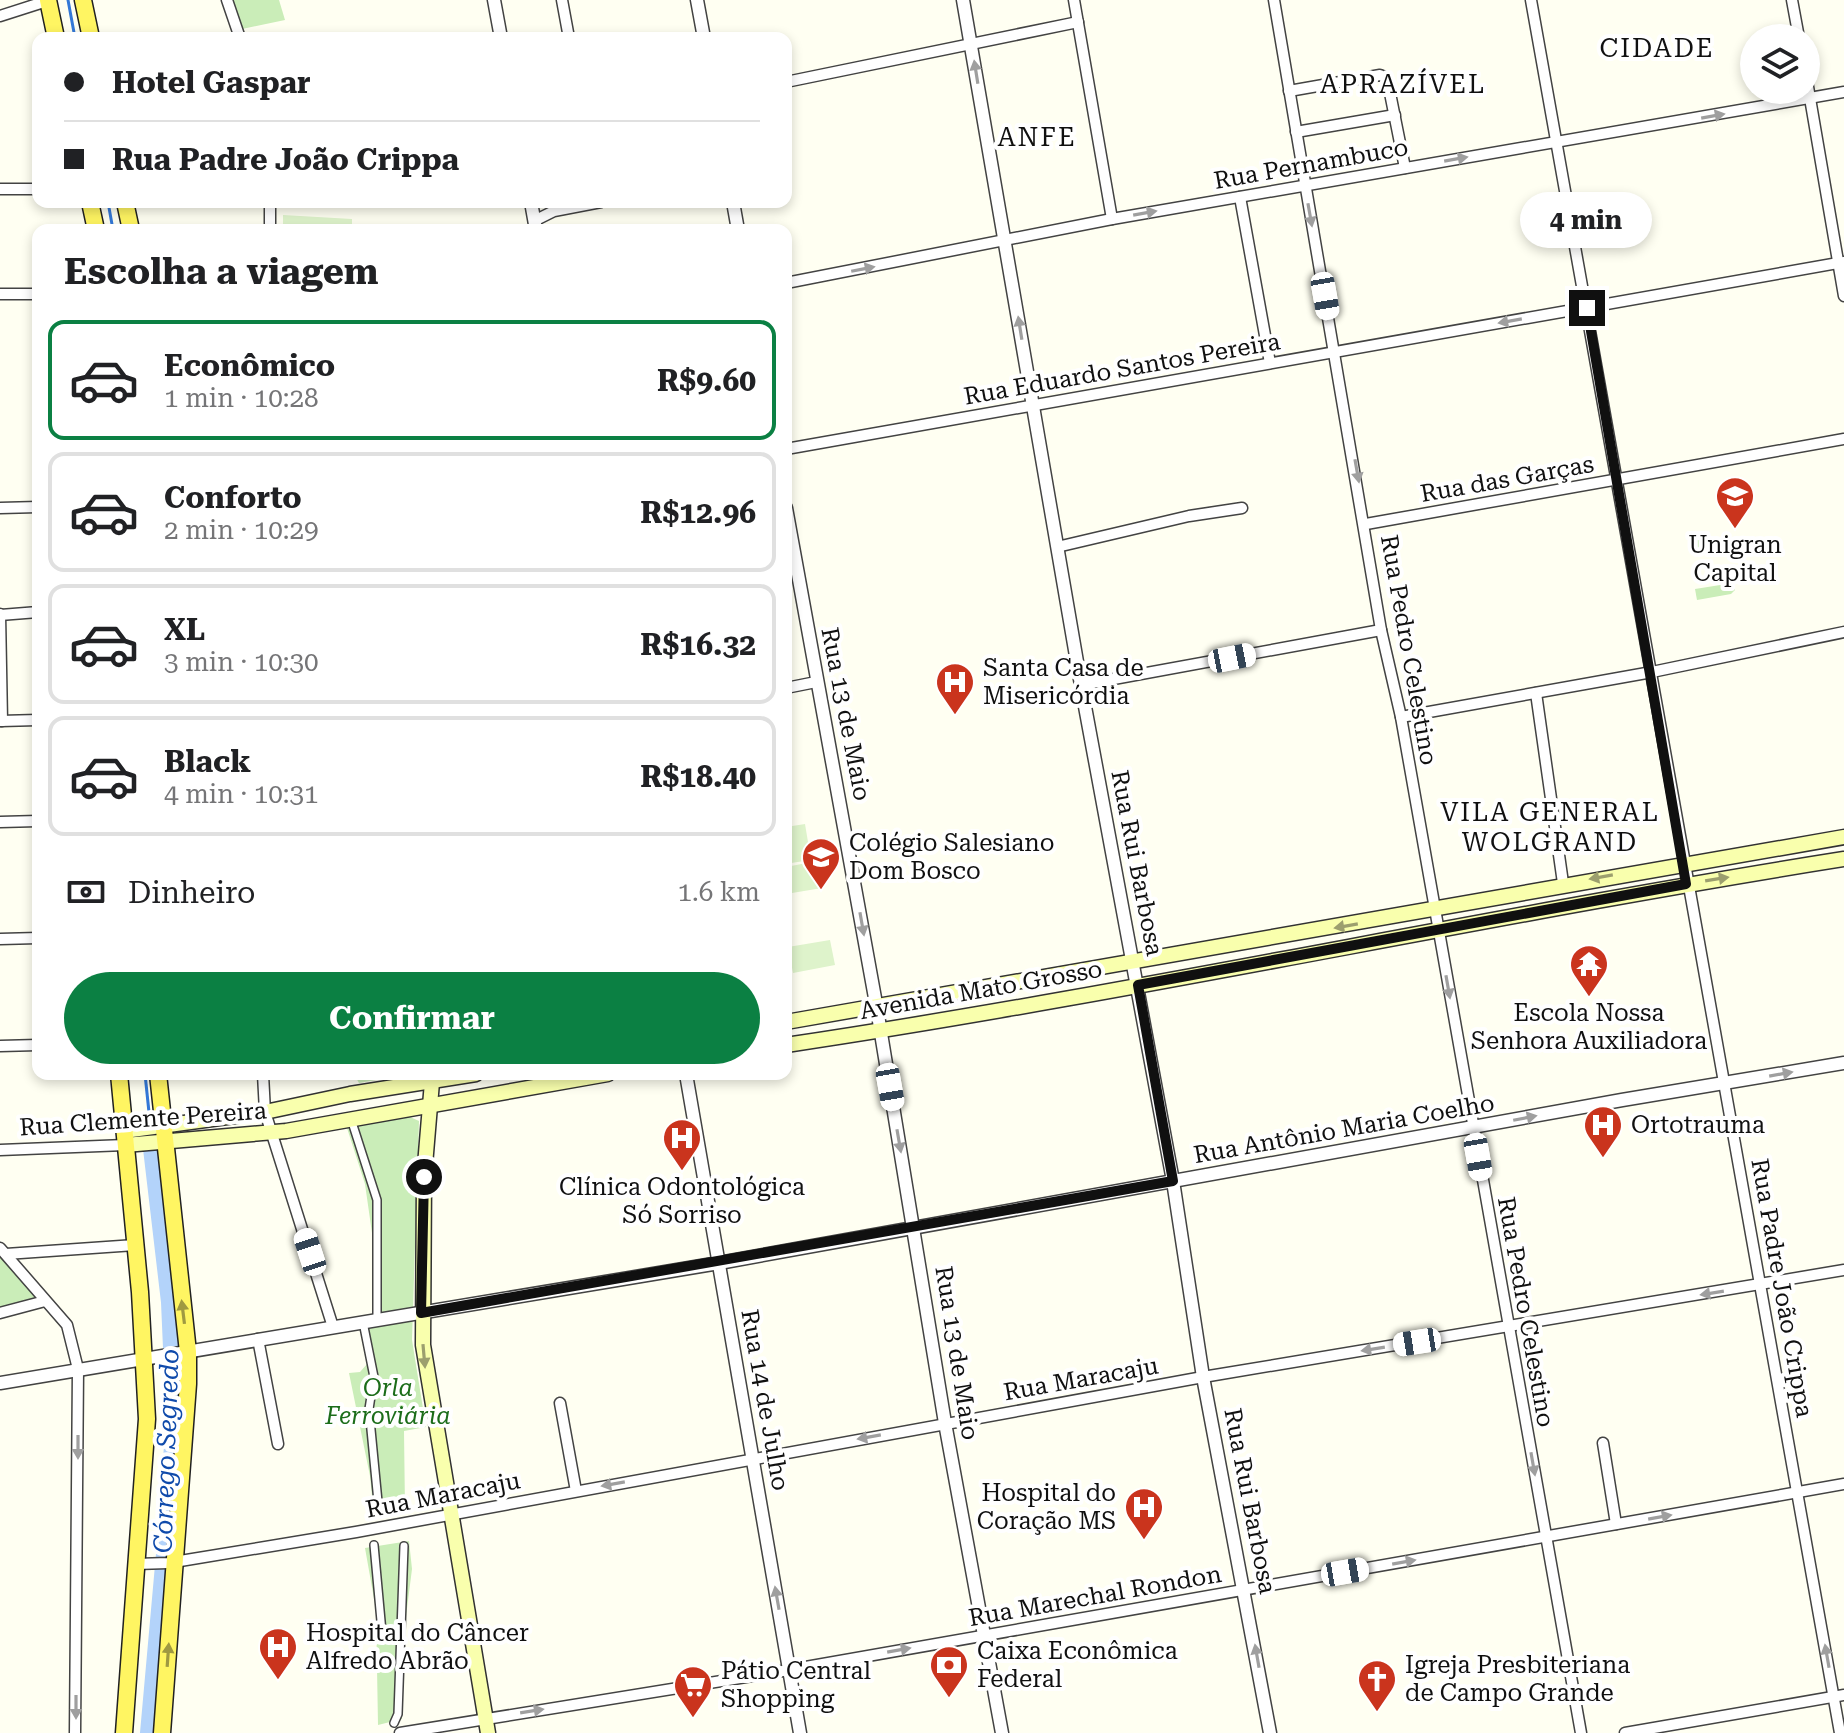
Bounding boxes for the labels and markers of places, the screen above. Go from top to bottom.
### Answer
school or university icon: Unigran Capital [1714,475,1756,530]
place label: Unigran Capital [1688,531,1782,587]
place label: Santa Casa de Misericórdia [983,654,1144,710]
hospital icon: Santa Casa de Misericórdia [934,661,976,716]
place label: Colégio Salesiano Dom Bosco [849,829,1055,885]
school or university icon: Colégio Salesiano Dom Bosco [800,836,842,891]
temple icon: Escola Nossa Senhora Auxiliadora [1568,943,1610,998]
place label: Escola Nossa Senhora Auxiliadora [1471,999,1707,1055]
hospital icon: Ortotrauma [1582,1104,1624,1159]
place label: Ortotrauma [1631,1111,1765,1139]
hospital icon: Clínica Odontológica Só Sorriso [661,1117,703,1172]
place label: Clínica Odontológica Só Sorriso [559,1173,805,1229]
place label: Hospital do Coração MS [977,1479,1116,1535]
hospital icon: Hospital do Coração MS [1123,1486,1165,1541]
place label: Hospital do Câncer Alfredo Abrão [306,1619,529,1675]
hospital icon: Hospital do Câncer Alfredo Abrão [257,1626,299,1681]
place label: Caixa Econômica Federal [977,1637,1178,1693]
bank icon: Caixa Econômica Federal [928,1644,970,1699]
place label: Igreja Presbiteriana de Campo Grande [1405,1651,1630,1707]
place label: Pátio Central Shopping [721,1657,871,1713]
church icon: Igreja Presbiteriana de Campo Grande [1356,1658,1398,1713]
supermarket icon: Pátio Central Shopping [672,1664,714,1719]

